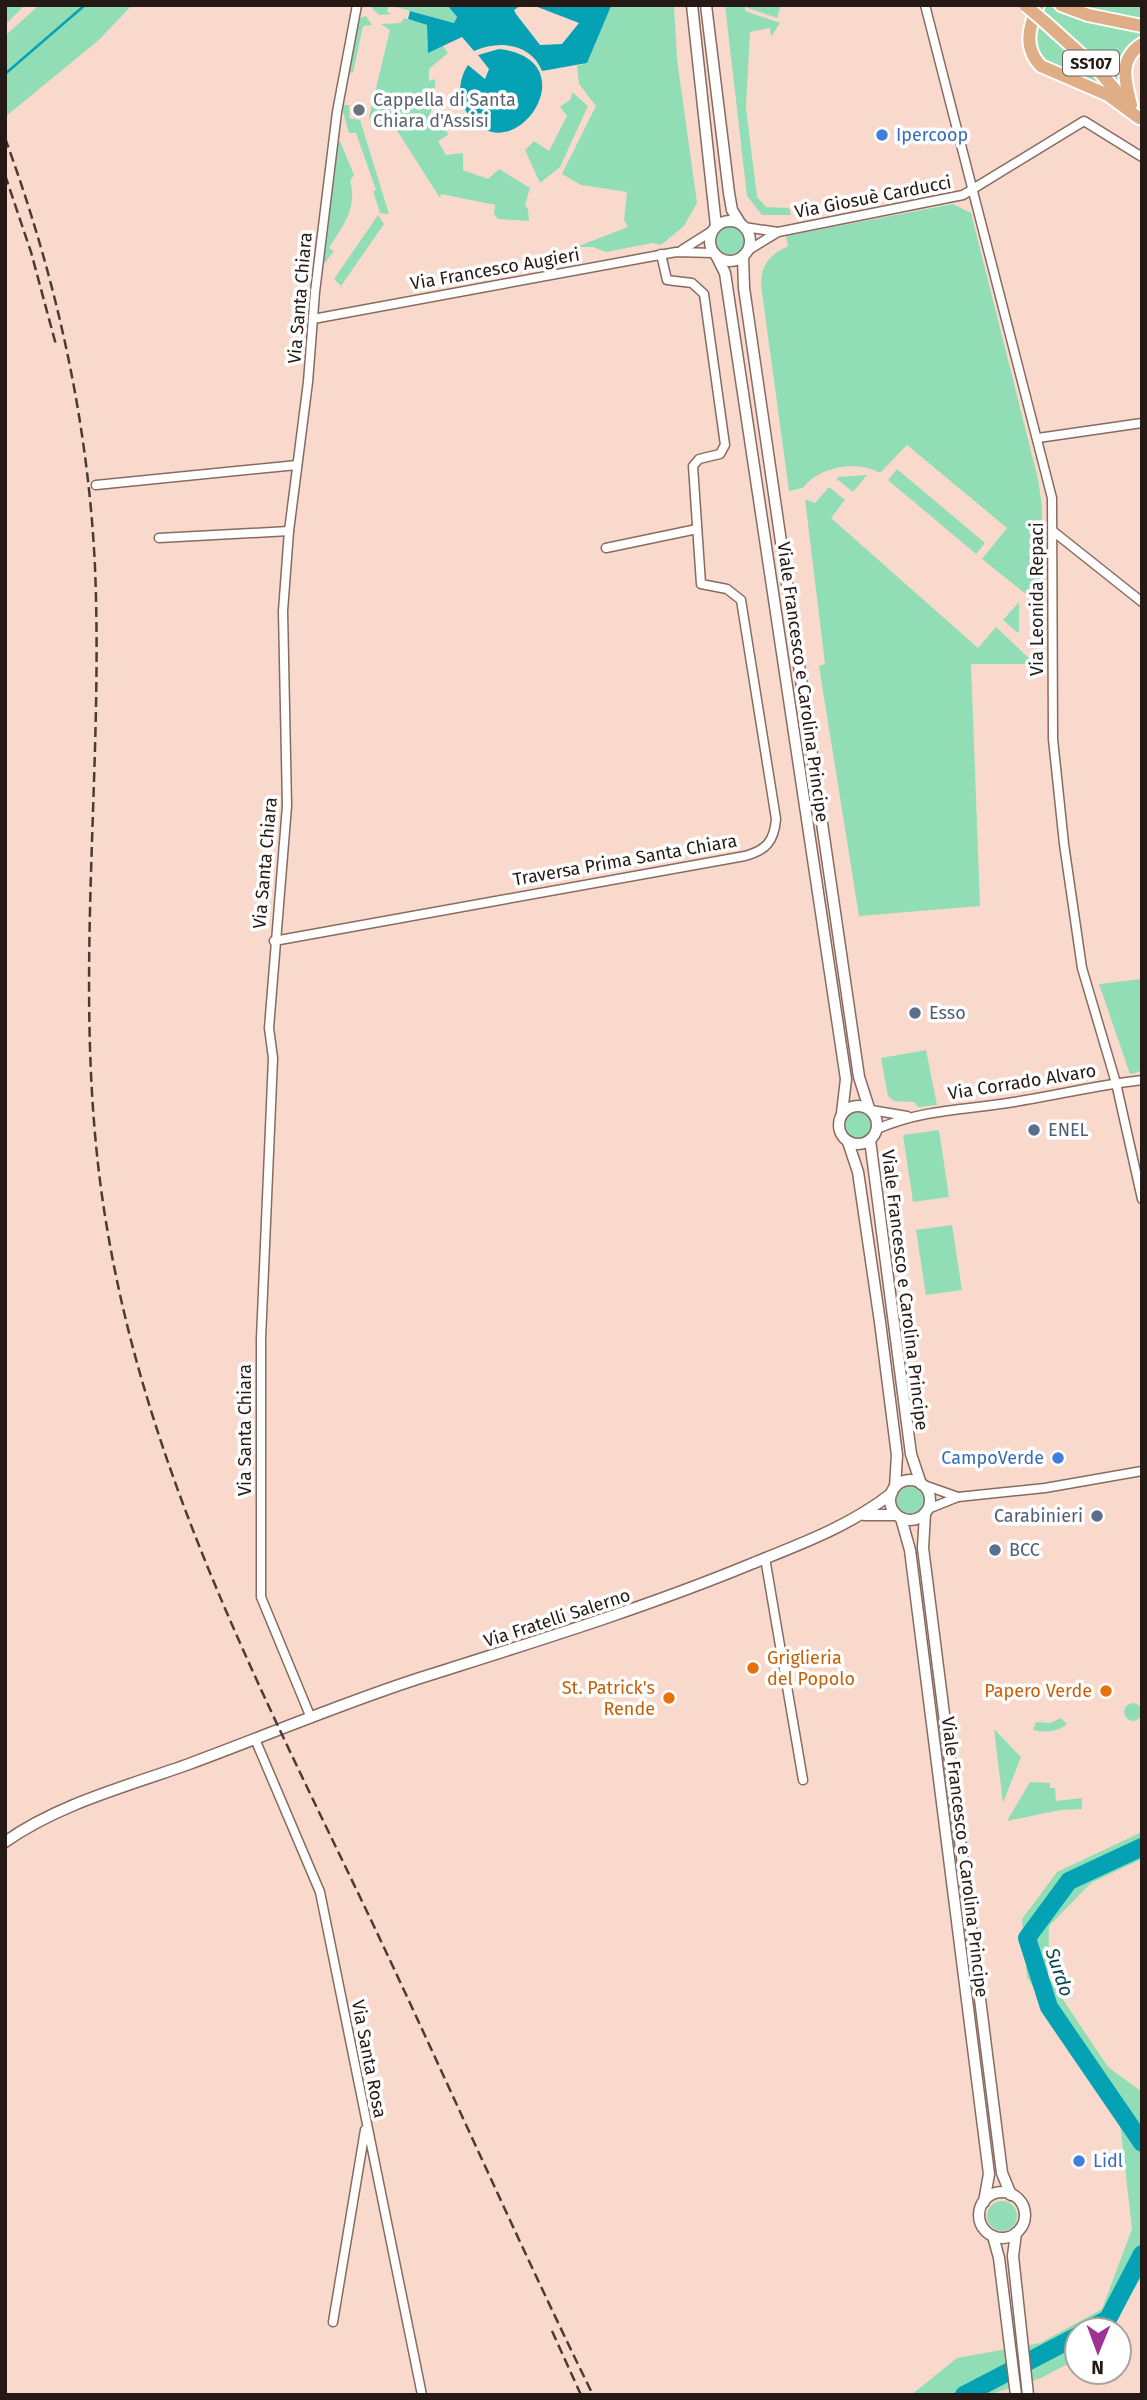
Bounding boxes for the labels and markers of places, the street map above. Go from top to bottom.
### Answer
place label: Cappella di Santa Chiara d'Assisi [373,89,516,132]
marker: Cappella di Santa Chiara d'Assisi [351,102,367,118]
place label: Ipercoop [896,124,968,146]
marker: Ipercoop [874,127,890,143]
place label: Esso [929,1002,966,1024]
marker: Esso [907,1005,923,1021]
place label: ENEL [1048,1119,1089,1141]
marker: ENEL [1026,1122,1042,1138]
place label: CampoVerde [941,1447,1044,1469]
marker: CampoVerde [1050,1450,1066,1466]
place label: Carabinieri [994,1505,1083,1527]
marker: Carabinieri [1089,1508,1105,1524]
place label: BCC [1009,1539,1040,1561]
marker: BCC [987,1542,1003,1558]
place label: Griglieria del Popolo [767,1647,855,1690]
marker: Griglieria del Popolo [745,1660,761,1676]
place label: St. Patrick's Rende [562,1677,655,1720]
place label: Papero Verde [984,1680,1092,1702]
marker: Papero Verde [1098,1683,1114,1699]
marker: St. Patrick's Rende [661,1690,677,1706]
place label: Lidl [1093,2150,1123,2172]
marker: Lidl [1071,2153,1087,2169]

